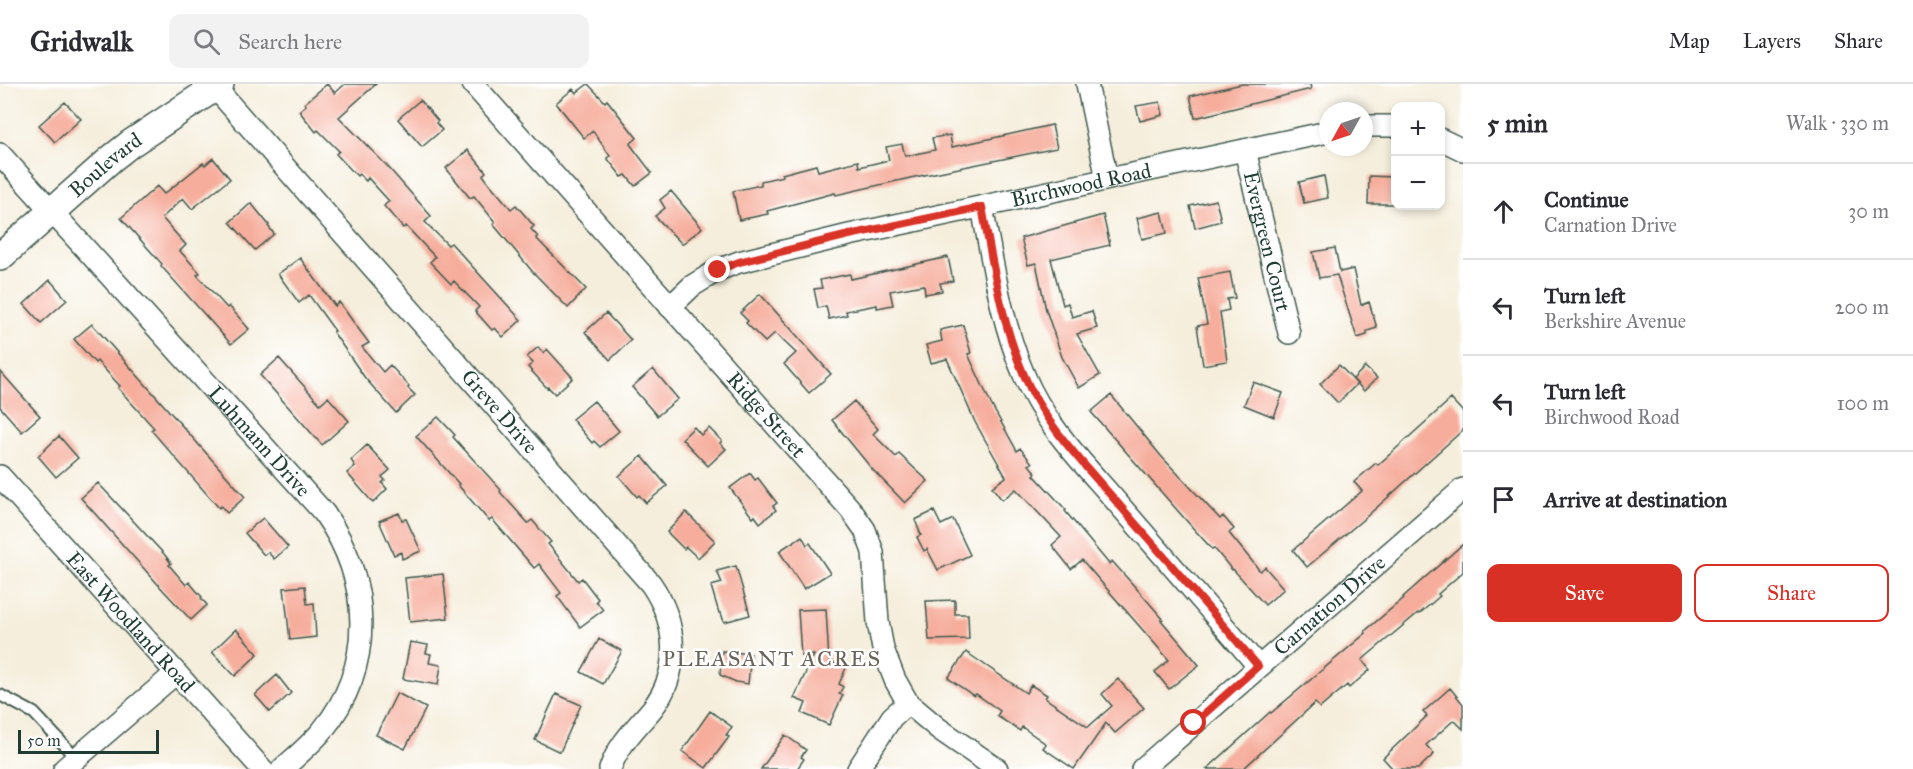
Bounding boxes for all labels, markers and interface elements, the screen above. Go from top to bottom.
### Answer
search box [169,14,589,68]
text: Gridwalk [30,24,133,59]
icon: search [190,25,223,58]
text: Search here [238,28,342,55]
text: Map [1669,28,1710,54]
text: Layers [1743,28,1801,54]
text: Share [1834,28,1883,54]
north arrow [1319,102,1373,156]
map controls [1391,102,1445,210]
button: + [1391,102,1445,156]
text: 5 min [1487,107,1548,139]
text: Walk · 330 m [1786,111,1889,135]
street label: Boulevard [64,127,147,203]
button: − [1391,156,1445,210]
street label: Birchwood Road [1009,157,1154,213]
street label: Evergreen Court [1238,169,1297,315]
text: Continue [1544,186,1629,213]
icon: ahead [1487,195,1520,228]
text: 30 m [1848,199,1889,223]
text: Carnation Drive [1544,213,1677,237]
route end [704,256,730,282]
text: Turn left [1544,282,1626,309]
icon: left [1487,291,1520,324]
text: 200 m [1835,295,1889,319]
text: Berkshire Avenue [1544,309,1686,333]
street label: Greve Drive [456,364,544,459]
street label: Ridge Street [721,366,812,463]
text: Turn left [1544,378,1626,405]
street label: Luhmann Drive [202,380,316,502]
icon: left [1487,387,1520,420]
text: 100 m [1837,391,1889,415]
text: Birchwood Road [1544,405,1680,429]
icon: arrive [1487,483,1520,516]
text: Arrive at destination [1544,486,1727,513]
street label: East Woodland Road [61,546,201,698]
street label: Carnation Drive [1268,549,1391,661]
button: Save [1487,564,1682,622]
button: Share [1694,564,1889,622]
district label: PLEASANT ACRES [662,645,882,672]
route start [1180,709,1206,735]
scale bar [18,727,159,754]
text: 50 m [27,731,61,750]

